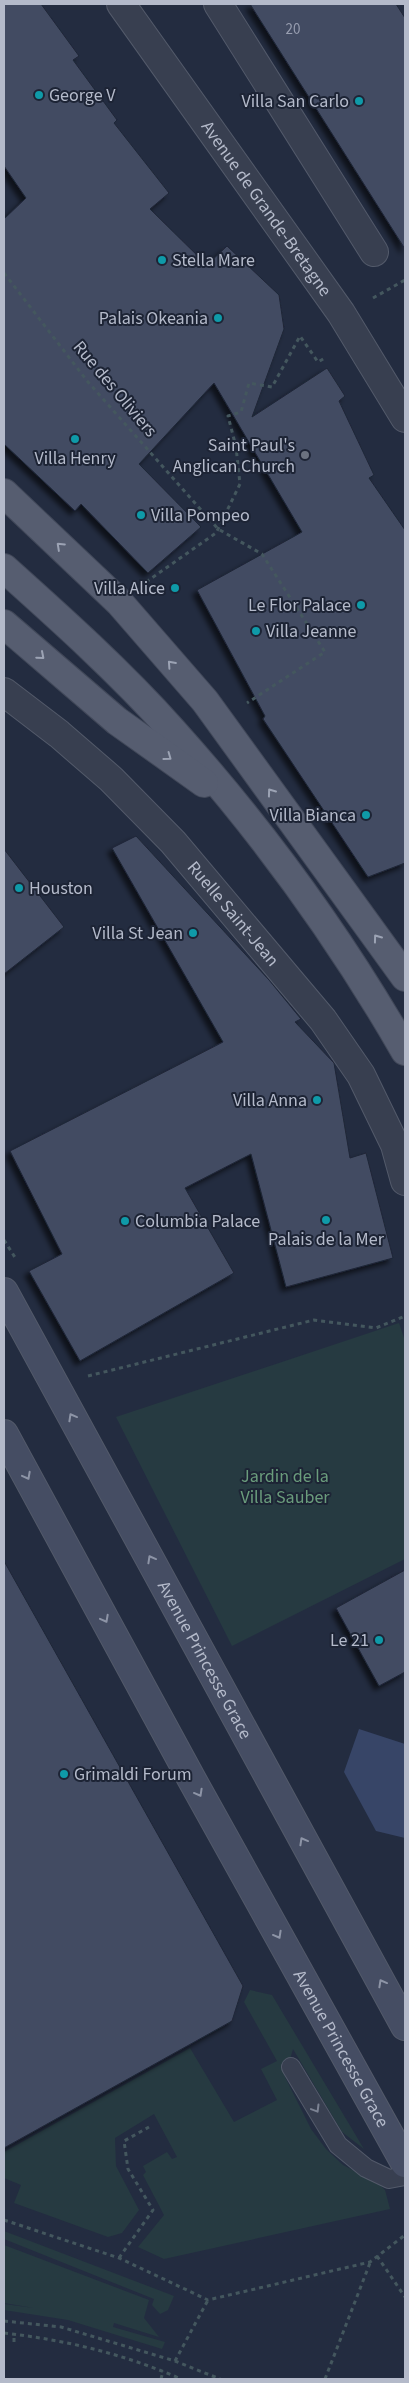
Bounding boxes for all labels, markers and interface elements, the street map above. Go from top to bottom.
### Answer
house number: 20 [286,19,300,40]
place label: George V [49,83,116,108]
marker: George V [33,89,45,101]
place label: Villa San Carlo [241,89,349,114]
marker: Villa San Carlo [353,95,365,107]
street label: Avenue de Grande-Bretagne [195,116,338,301]
place label: Stella Mare [172,248,255,273]
marker: Stella Mare [156,254,168,266]
place label: Palais Okeania [99,306,208,331]
marker: Palais Okeania [212,312,224,324]
street label: Rue des Oliviers [67,335,163,443]
marker: Villa Henry [69,433,81,445]
place label: Saint Paul's Anglican Church [173,433,295,479]
place label: Villa Henry [34,446,116,471]
marker: Saint Paul's Anglican Church [299,449,311,461]
place label: Villa Pompeo [151,503,250,528]
marker: Villa Pompeo [135,509,147,521]
one-way arrow [57,543,66,552]
place label: Villa Alice [94,576,165,601]
marker: Villa Alice [169,582,181,594]
place label: Le Flor Palace [248,593,351,618]
marker: Le Flor Palace [355,599,367,611]
place label: Villa Jeanne [266,619,357,644]
marker: Villa Jeanne [250,625,262,637]
one-way arrow [35,650,44,659]
one-way arrow [168,661,177,670]
one-way arrow [162,751,171,760]
one-way arrow [268,788,277,798]
place label: Villa Bianca [269,803,356,828]
marker: Villa Bianca [360,809,372,821]
street label: Ruelle Saint-Jean [182,856,285,972]
place label: Houston [29,876,93,901]
marker: Houston [13,882,25,894]
place label: Villa St Jean [92,921,183,946]
marker: Villa St Jean [187,927,199,939]
one-way arrow [374,934,383,944]
place label: Villa Anna [233,1088,307,1113]
marker: Villa Anna [311,1094,323,1106]
place label: Columbia Palace [135,1209,260,1234]
marker: Palais de la Mer [320,1214,332,1226]
marker: Columbia Palace [119,1215,131,1227]
place label: Palais de la Mer [268,1227,385,1252]
one-way arrow [68,1414,78,1423]
park label: Jardin de la Villa Sauber [240,1464,330,1510]
one-way arrow [21,1471,31,1480]
one-way arrow [147,1556,157,1565]
street label: Avenue Princesse Grace [151,1576,258,1743]
one-way arrow [99,1614,109,1623]
place label: Le 21 [330,1628,369,1653]
marker: Le 21 [373,1634,385,1646]
place label: Grimaldi Forum [74,1762,192,1787]
marker: Grimaldi Forum [58,1768,70,1780]
one-way arrow [193,1787,203,1796]
one-way arrow [299,1837,309,1846]
one-way arrow [272,1929,282,1938]
street label: Avenue Princesse Grace [287,1965,395,2132]
one-way arrow [378,1979,388,1988]
one-way arrow [310,2104,320,2113]

